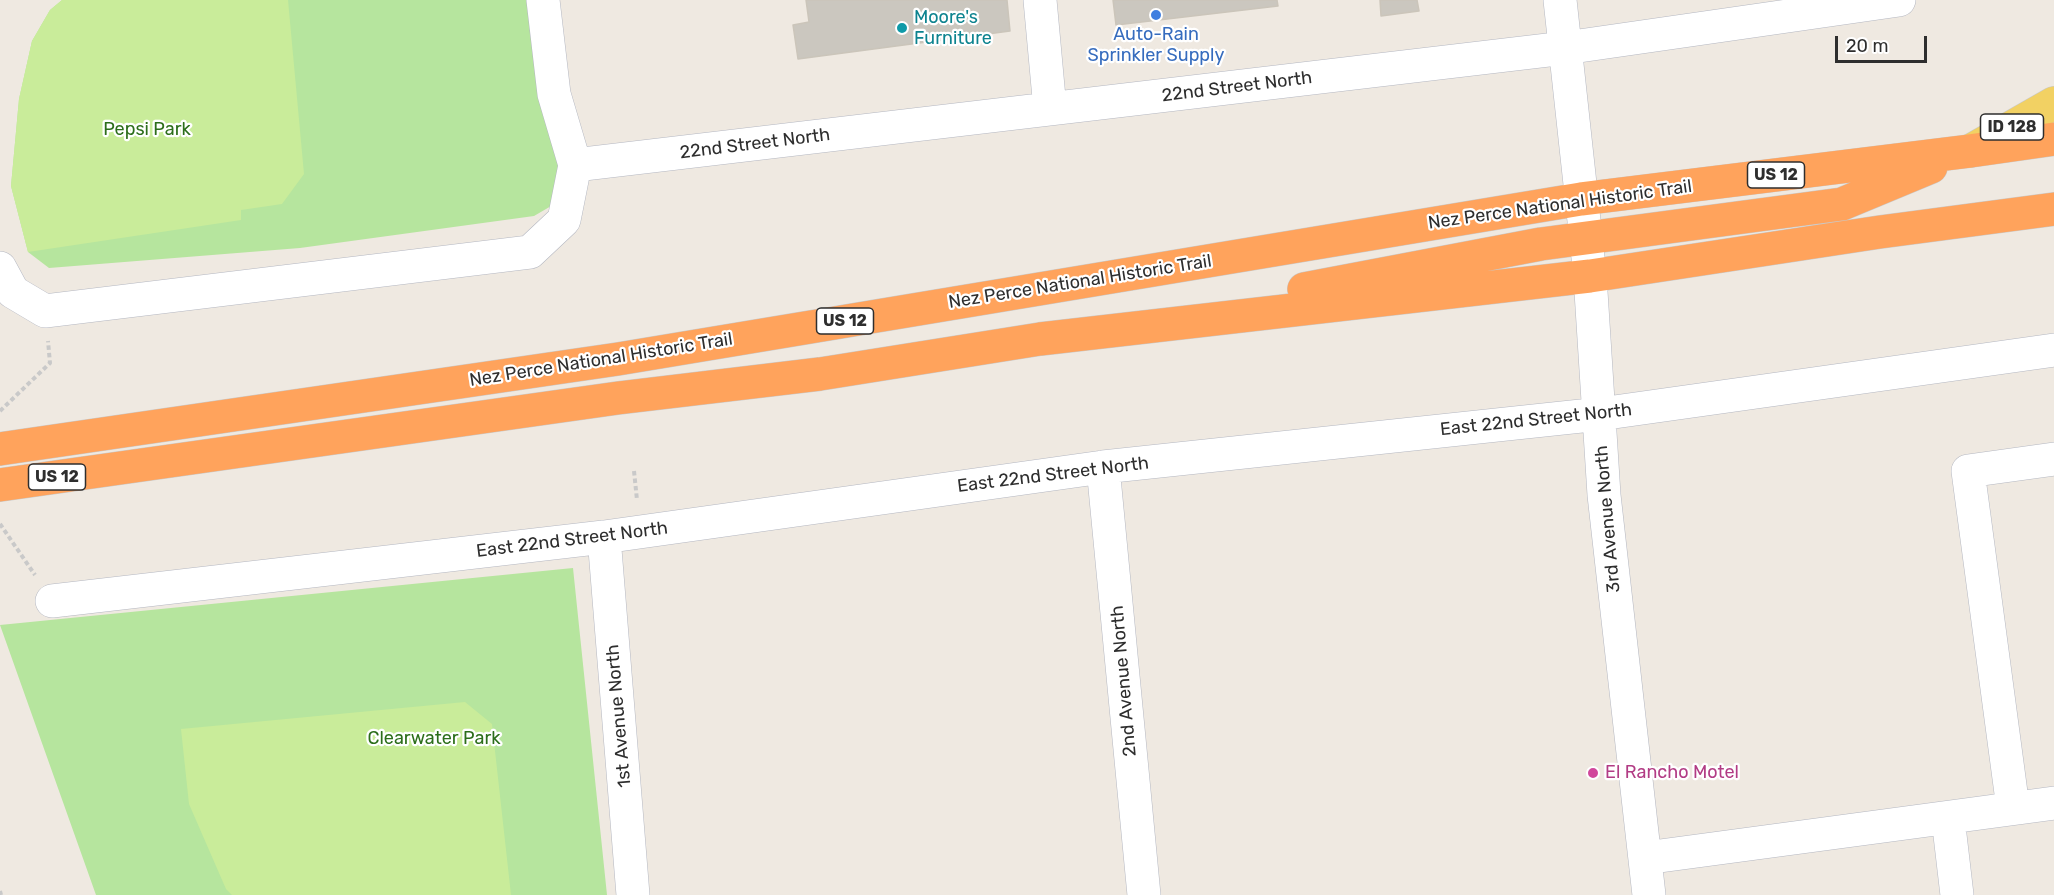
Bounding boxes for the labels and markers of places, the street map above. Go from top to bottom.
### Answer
place label: Moore's Furniture [914,7,992,50]
marker: Auto-Rain Sprinkler Supply [1149,8,1163,22]
marker: Moore's Furniture [895,21,909,35]
place label: Auto-Rain Sprinkler Supply [1088,24,1224,66]
place label: El Rancho Motel [1605,762,1739,784]
marker: El Rancho Motel [1586,766,1600,780]

